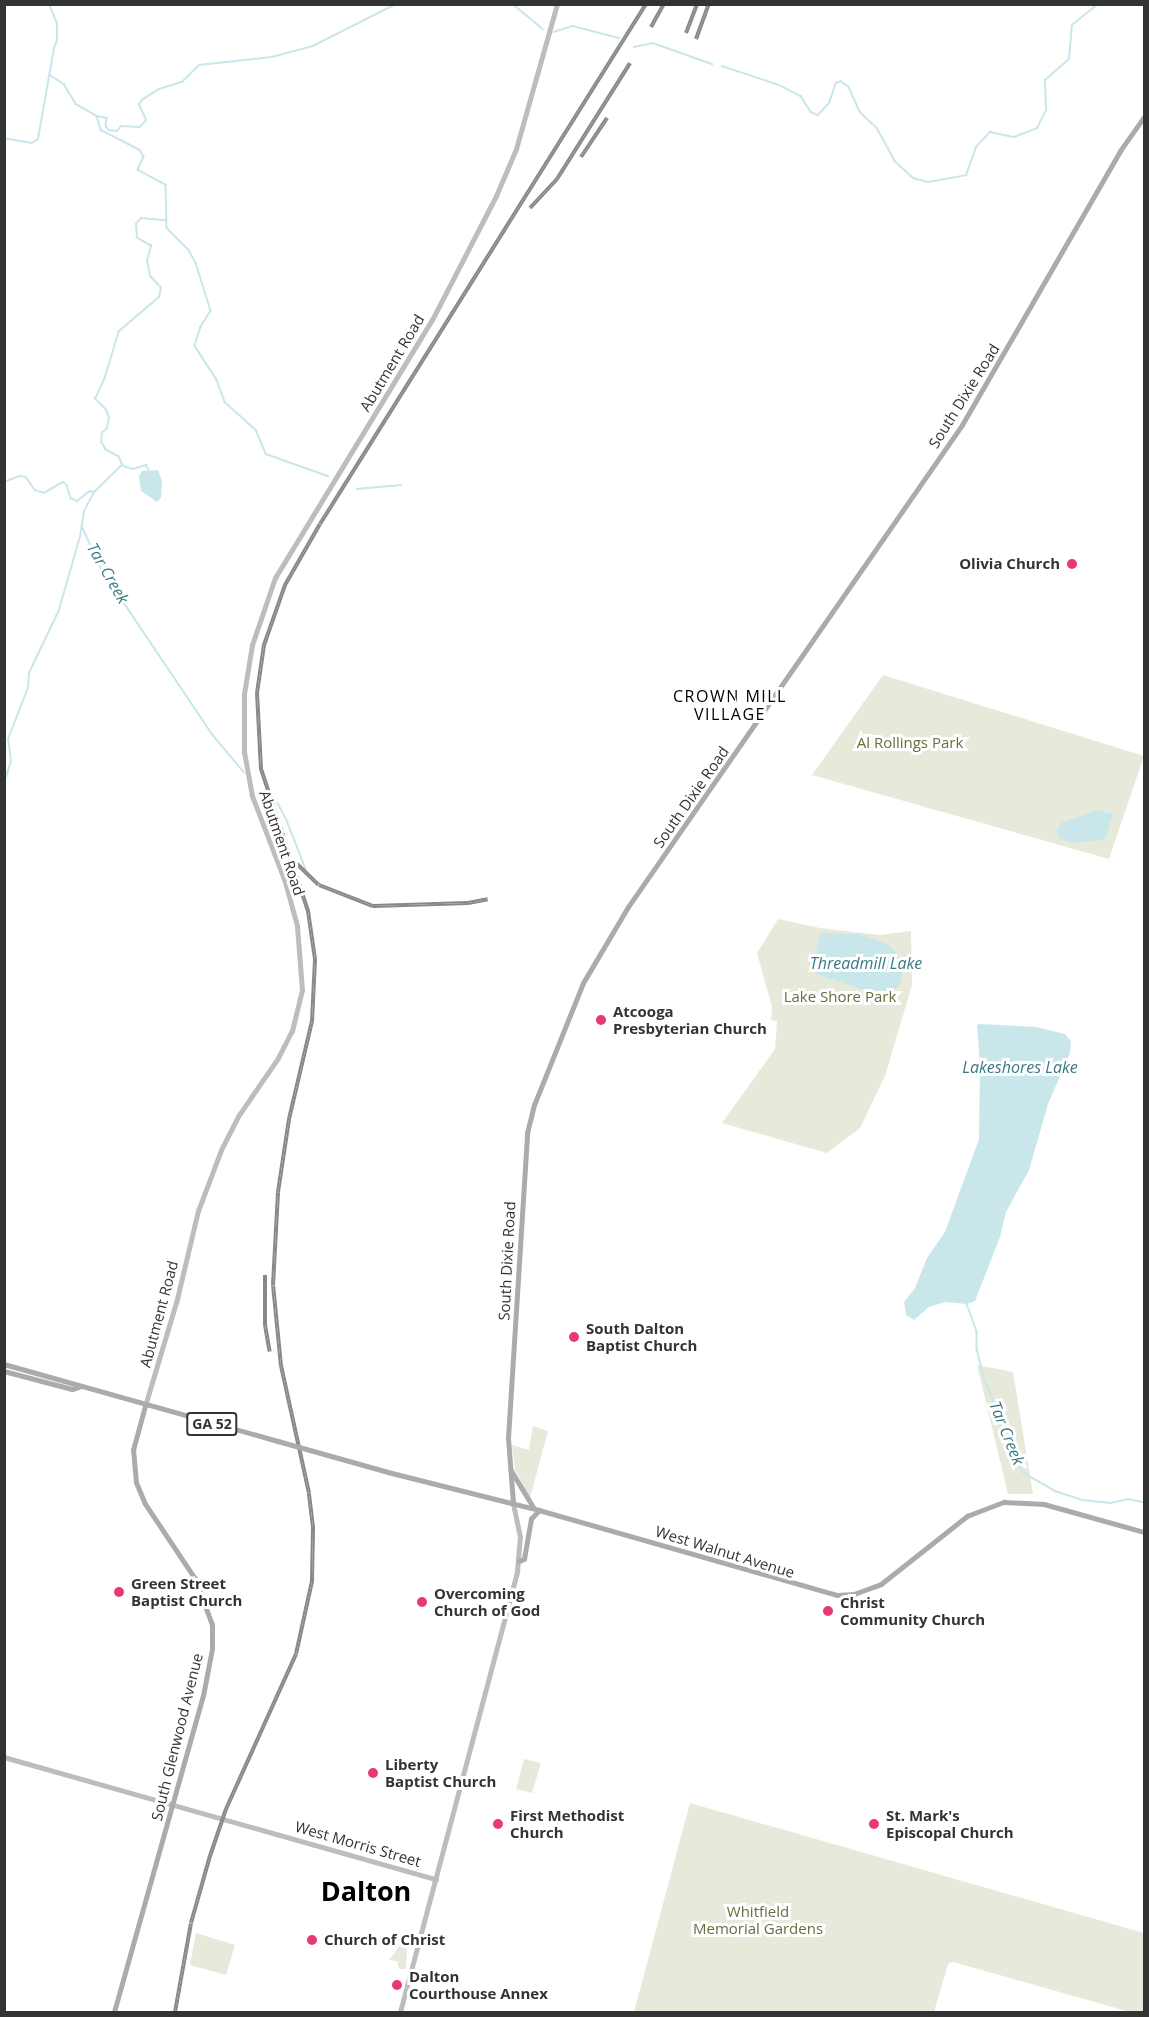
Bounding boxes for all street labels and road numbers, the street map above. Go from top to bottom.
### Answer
street label: Abutment Road [356,311,428,415]
street label: South Dixie Road [925,341,1003,451]
street label: South Dixie Road [649,743,733,851]
street label: Abutment Road [256,788,308,898]
street label: South Dixie Road [495,1201,519,1321]
street label: Abutment Road [136,1259,182,1369]
road number: GA 52 [185,1413,239,1435]
street label: West Walnut Avenue [653,1522,797,1582]
street label: South Glenwood Avenue [147,1651,207,1823]
street label: West Morris Street [293,1817,423,1871]

